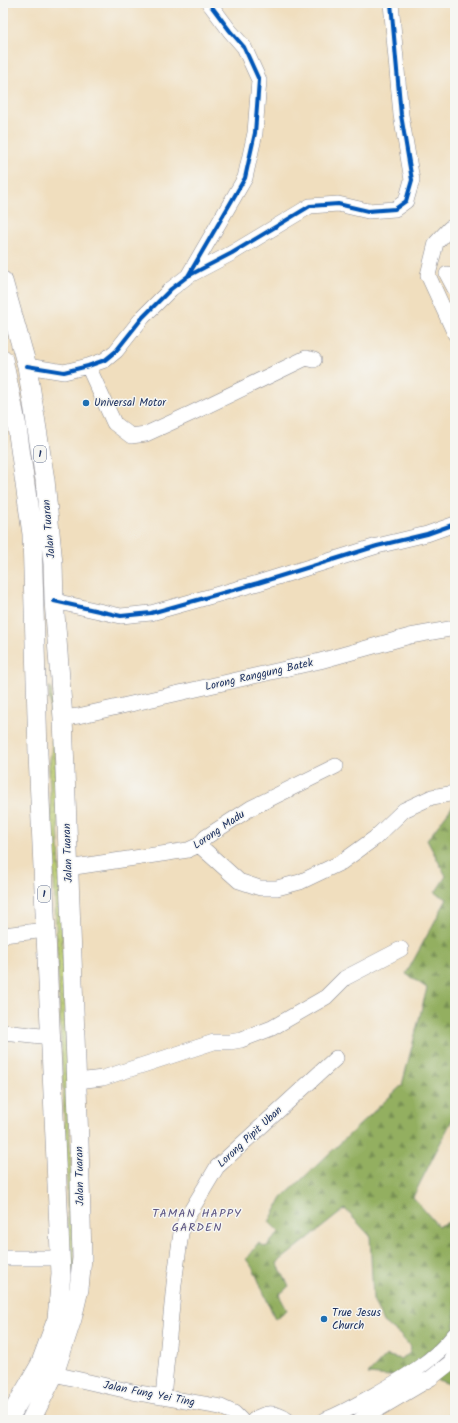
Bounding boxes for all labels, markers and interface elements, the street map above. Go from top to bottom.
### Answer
place label: Universal Motor [94,394,167,412]
marker: Universal Motor [81,398,91,408]
road number: 1 [34,446,46,462]
street label: Jalan Tuaran [37,498,61,559]
street label: Lorong Ranggung Batek [203,654,316,696]
street label: Lorong Madu [189,805,249,854]
street label: Jalan Tuaran [58,823,78,883]
road number: 1 [38,886,50,902]
street label: Lorong Pipit Uban [213,1102,287,1172]
street label: Jalan Tuaran [70,1146,90,1206]
district label: TAMAN HAPPY GARDEN [152,1204,242,1237]
place label: True Jesus Church [332,1304,381,1335]
marker: True Jesus Church [319,1314,329,1324]
street label: Jalan Fung Yei Ting [102,1376,196,1412]

